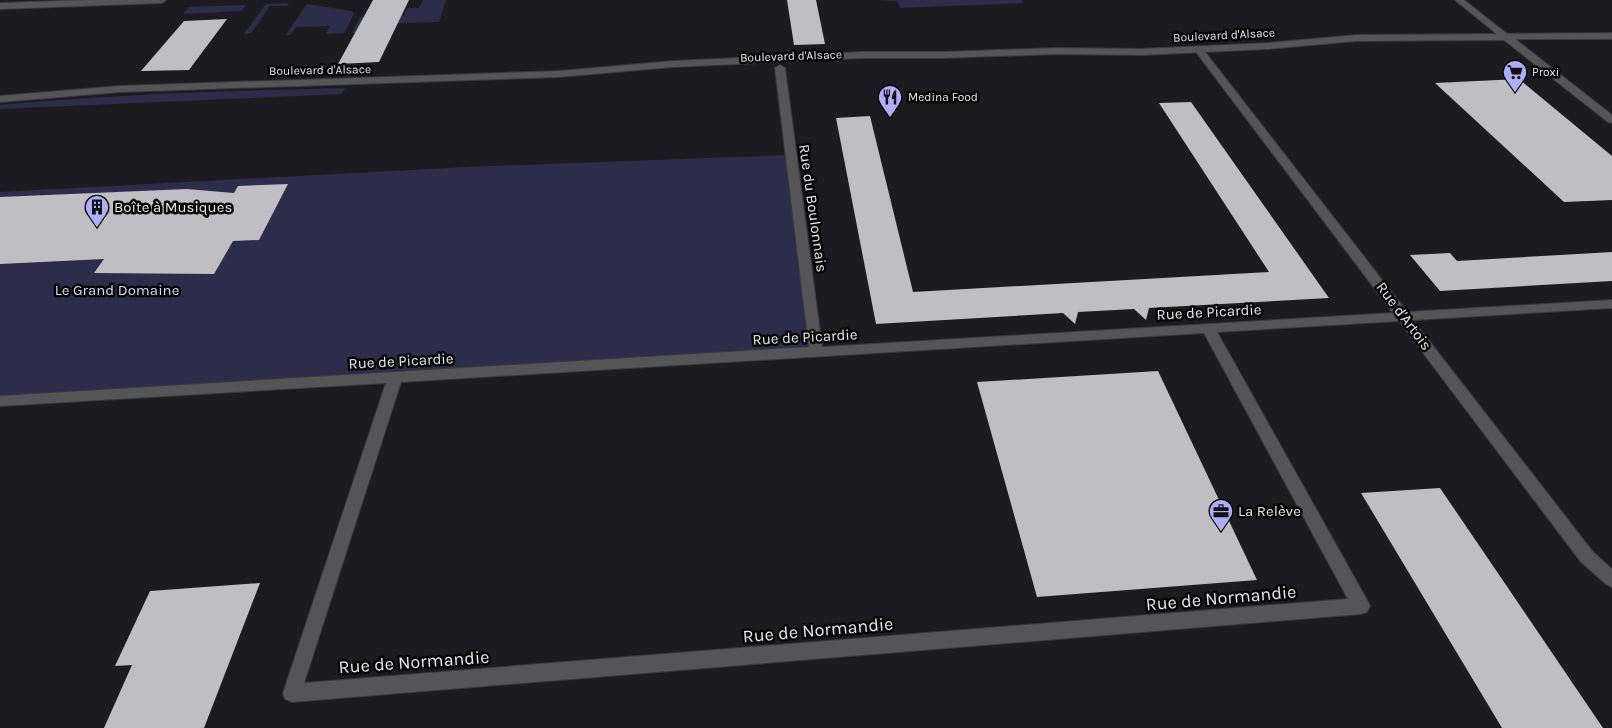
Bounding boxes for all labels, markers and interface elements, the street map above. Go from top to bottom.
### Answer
street label: Boulevard d'Alsace [1173,25,1275,45]
street label: Boulevard d'Alsace [740,47,842,65]
supermarket icon: Proxi [1502,59,1528,93]
street label: Boulevard d'Alsace [269,62,371,78]
place label: Proxi [1532,65,1559,79]
restaurant icon: Medina Food [877,84,903,118]
place label: Medina Food [908,90,978,104]
street label: Rue du Boulonnais [795,143,831,273]
building icon: Boîte à Musiques [84,194,110,228]
place label: Boîte à Musiques [114,198,232,216]
street label: Rue d'Artois [1373,278,1435,354]
park label: Le Grand Domaine [55,281,179,299]
street label: Rue de Picardie [1156,300,1262,324]
street label: Rue de Picardie [752,325,858,349]
street label: Rue de Picardie [348,349,454,373]
office icon: La Relève [1208,498,1234,532]
place label: La Relève [1238,502,1301,520]
street label: Rue de Normandie [1145,580,1297,616]
street label: Rue de Normandie [742,612,894,648]
street label: Rue de Normandie [338,646,490,678]

